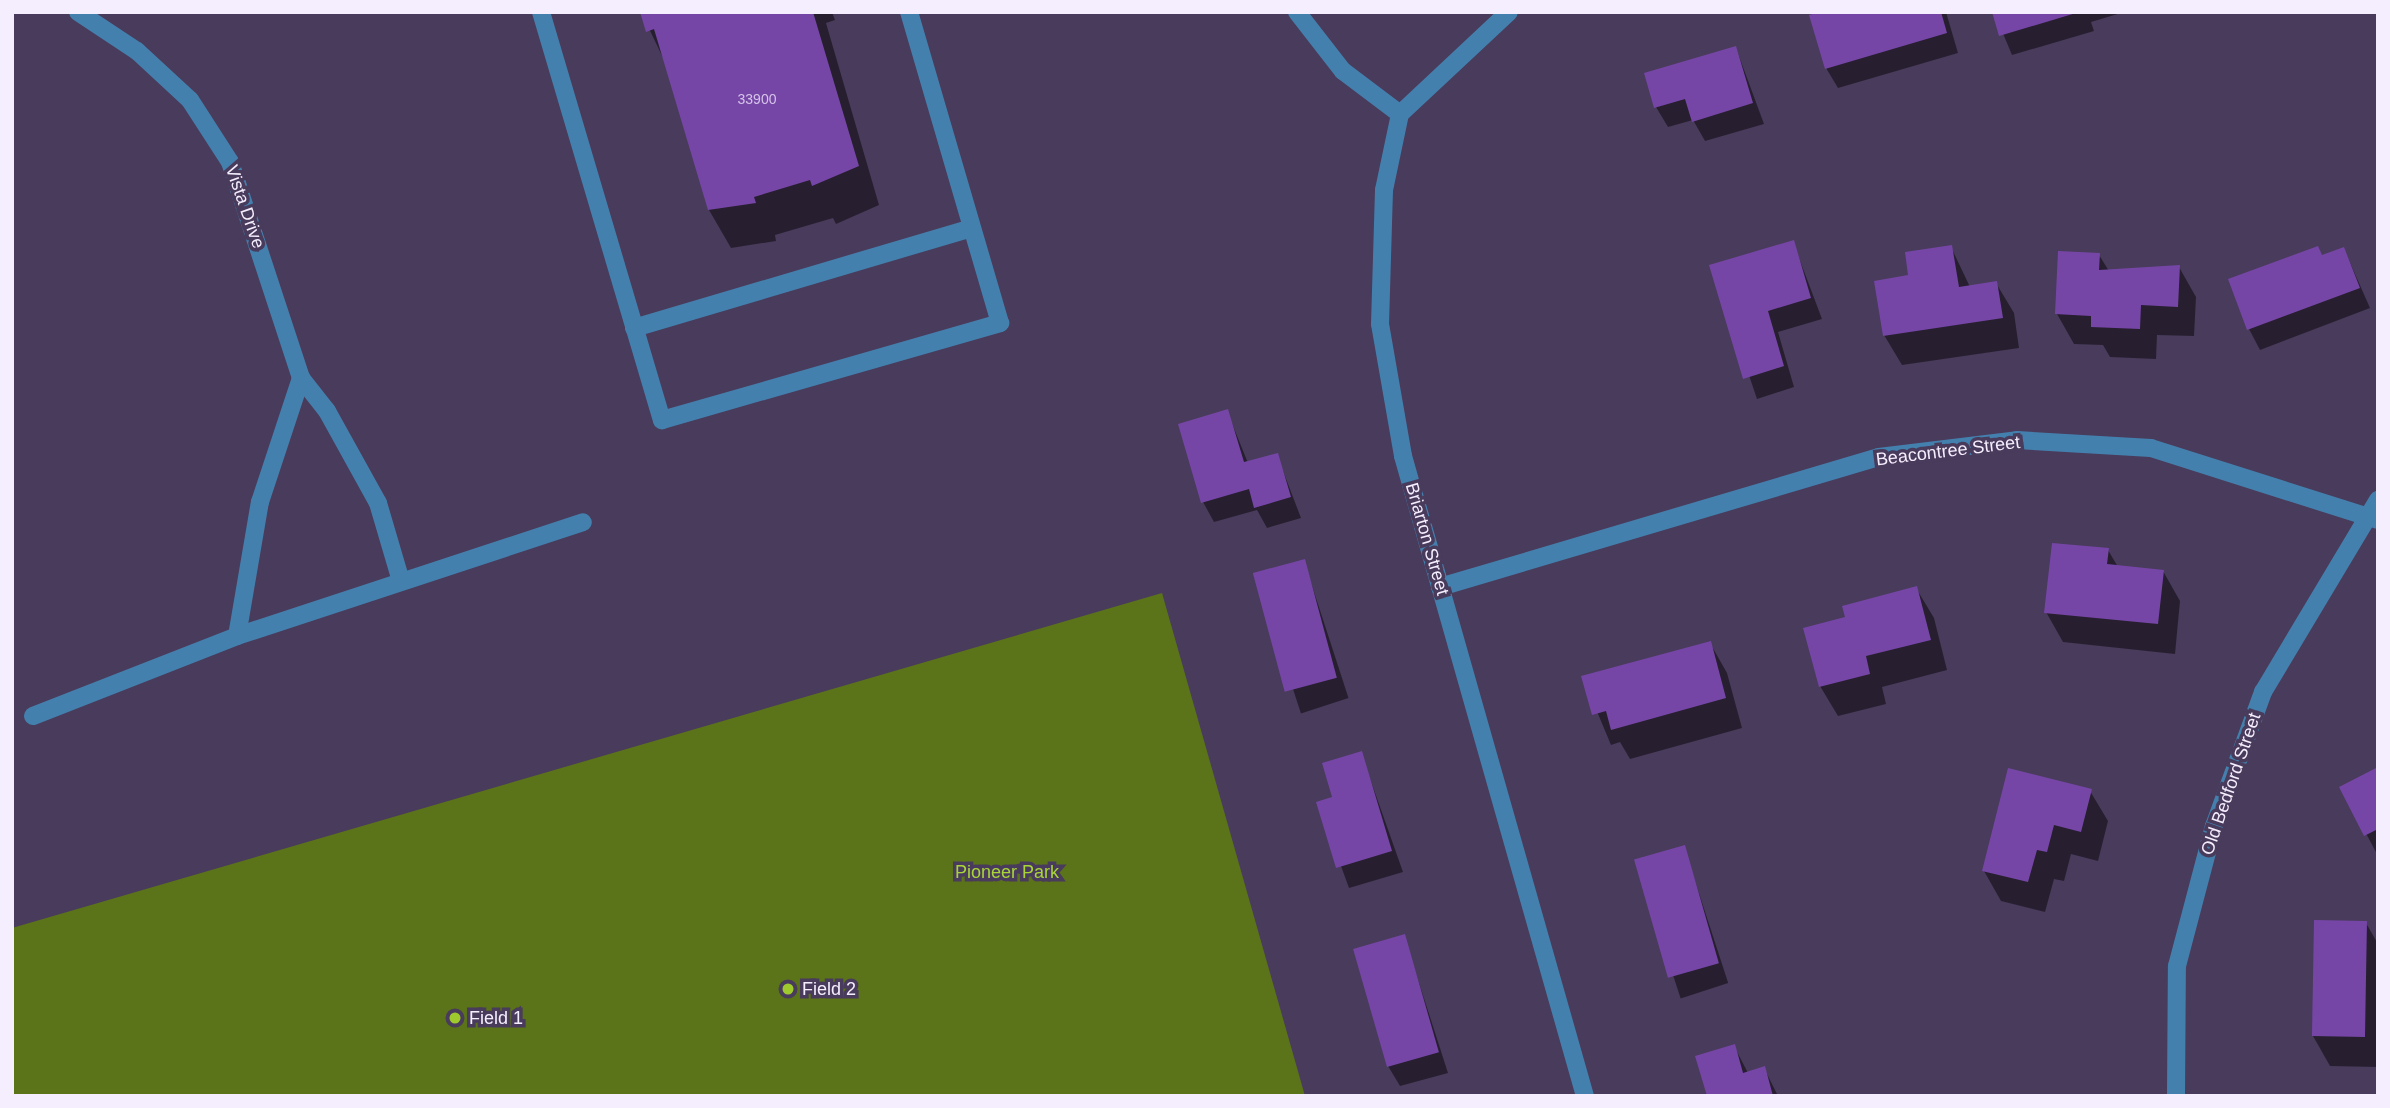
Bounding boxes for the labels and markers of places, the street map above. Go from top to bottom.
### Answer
place label: Field 2 [802,978,856,1000]
marker: Field 2 [780,981,796,997]
place label: Field 1 [469,1007,523,1029]
marker: Field 1 [447,1010,463,1026]

